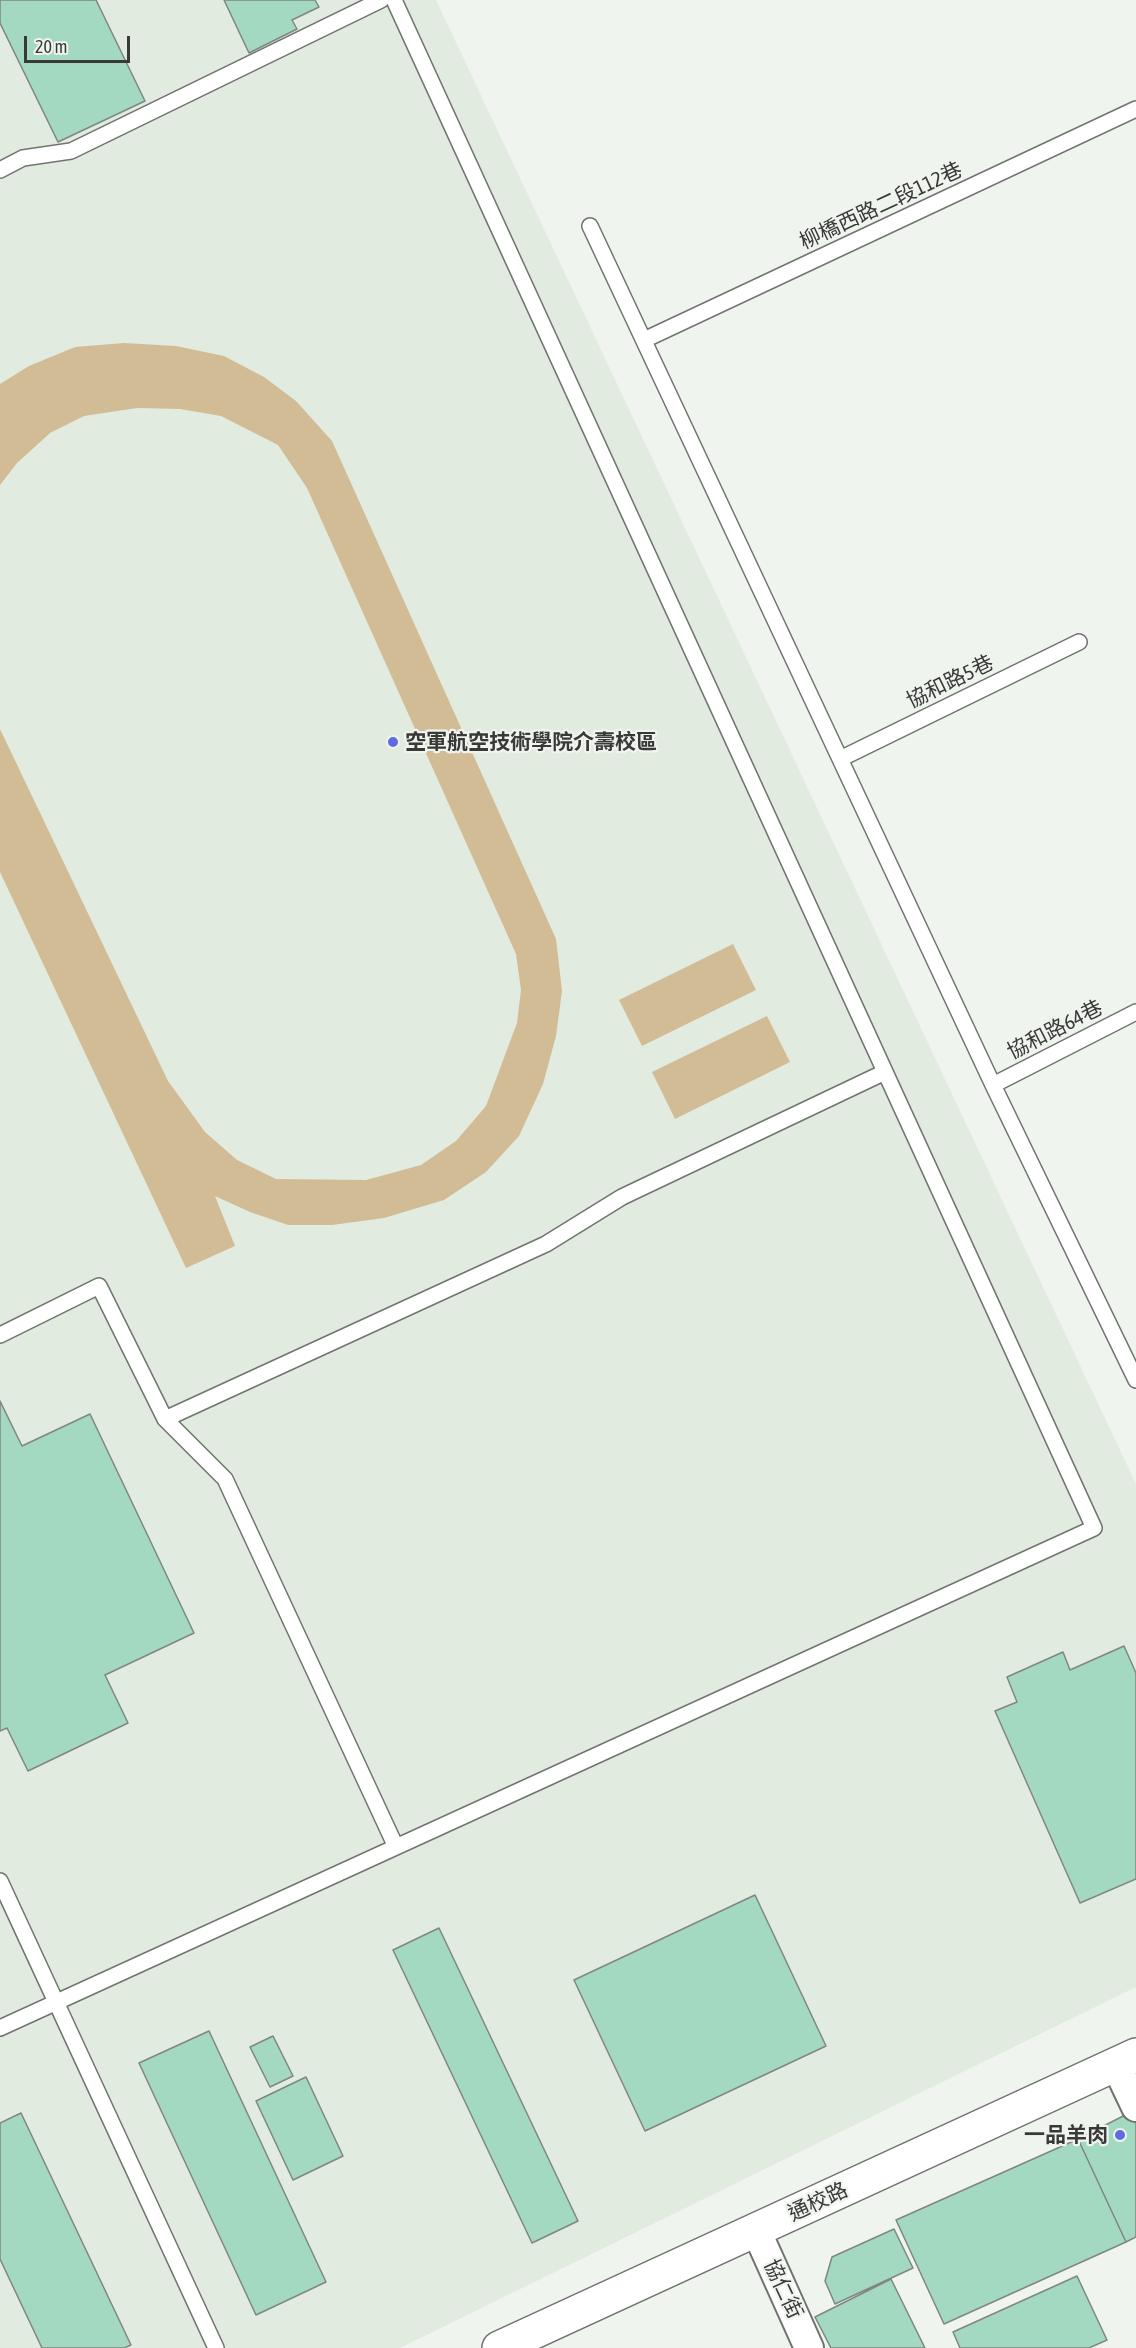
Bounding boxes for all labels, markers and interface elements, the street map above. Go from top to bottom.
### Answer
scale bar [27,24,134,62]
text: 20 m [35,36,67,57]
street label: 柳橋西路二段112巷 [796,157,966,255]
street label: 協和路5巷 [902,650,998,714]
place label: 空軍航空技術學院介壽校區 [405,729,657,755]
marker: 空軍航空技術學院介壽校區 [386,735,400,749]
street label: 協和路64巷 [1003,995,1107,1065]
place label: 一品羊肉 [1024,2122,1108,2148]
marker: 一品羊肉 [1113,2128,1127,2142]
street label: 通校路 [784,2177,852,2227]
street label: 協仁街 [758,2255,808,2323]

